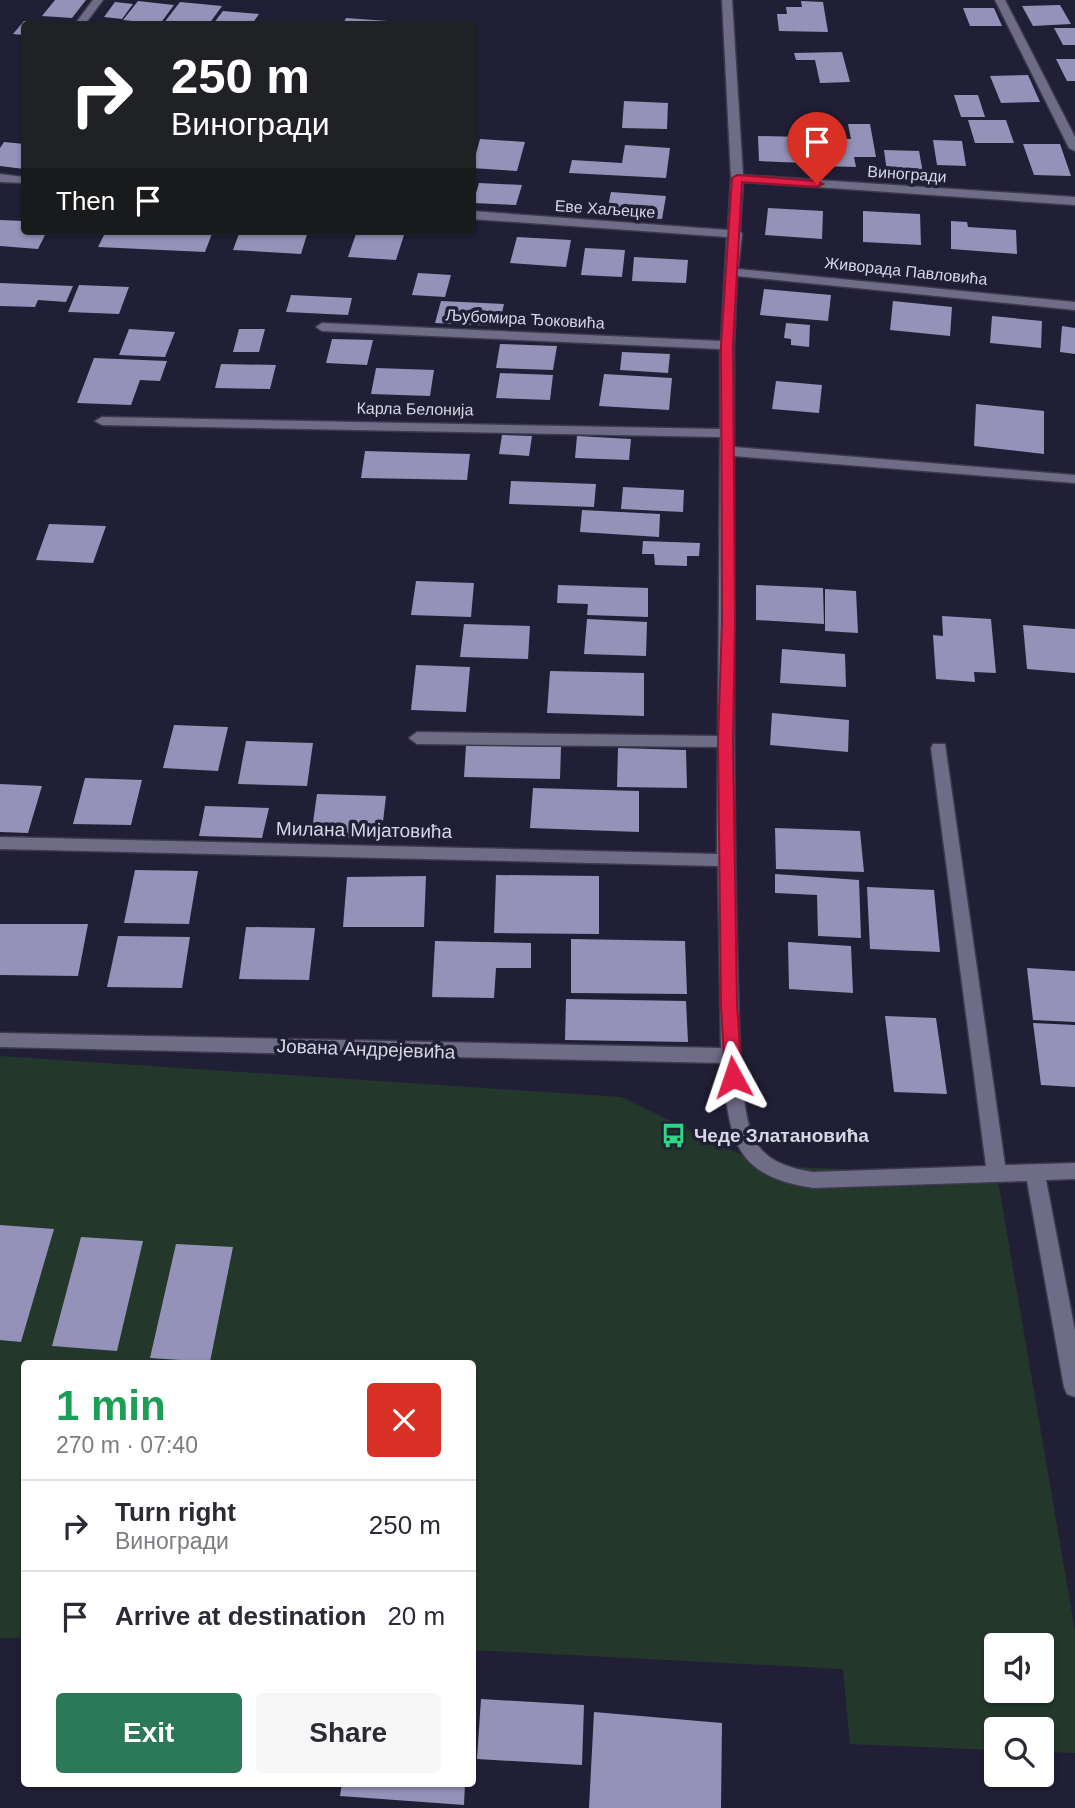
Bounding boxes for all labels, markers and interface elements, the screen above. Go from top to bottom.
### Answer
icon: right [56,49,147,140]
text: 250 m [171,49,310,103]
text: Виногради [171,106,330,142]
pin [787,112,847,184]
icon: arrive [798,123,836,161]
street label: Виногради [867,163,947,185]
icon: arrive [129,182,167,220]
text: Then [56,186,115,216]
street label: Еве Хаљецке [554,197,656,221]
street label: Живорада Павловића [824,254,988,288]
street label: Љубомира Ђоковића [445,306,605,332]
street label: Карла Белонија [356,399,474,419]
street label: Милана Мијатовића [276,818,453,842]
street label: Јована Андрејевића [276,1035,456,1063]
position arrow [696,1040,770,1114]
bus stop icon: Чеде Златановића [660,1121,688,1149]
place label: Чеде Златановића [694,1125,869,1146]
text: 1 min [56,1382,166,1429]
button: close [367,1383,441,1457]
text: 270 m · 07:40 [56,1432,198,1458]
text: Turn right [115,1497,236,1527]
icon: right [56,1507,94,1545]
text: 250 m [369,1510,441,1540]
text: Виногради [115,1528,229,1554]
icon: arrive [56,1598,94,1636]
text: Arrive at destination [115,1601,366,1631]
text: 20 m [387,1601,445,1631]
map controls [984,1633,1054,1787]
button: sound [984,1633,1054,1703]
button: Exit [56,1693,242,1773]
button: Share [256,1693,441,1773]
button: search [984,1717,1054,1787]

